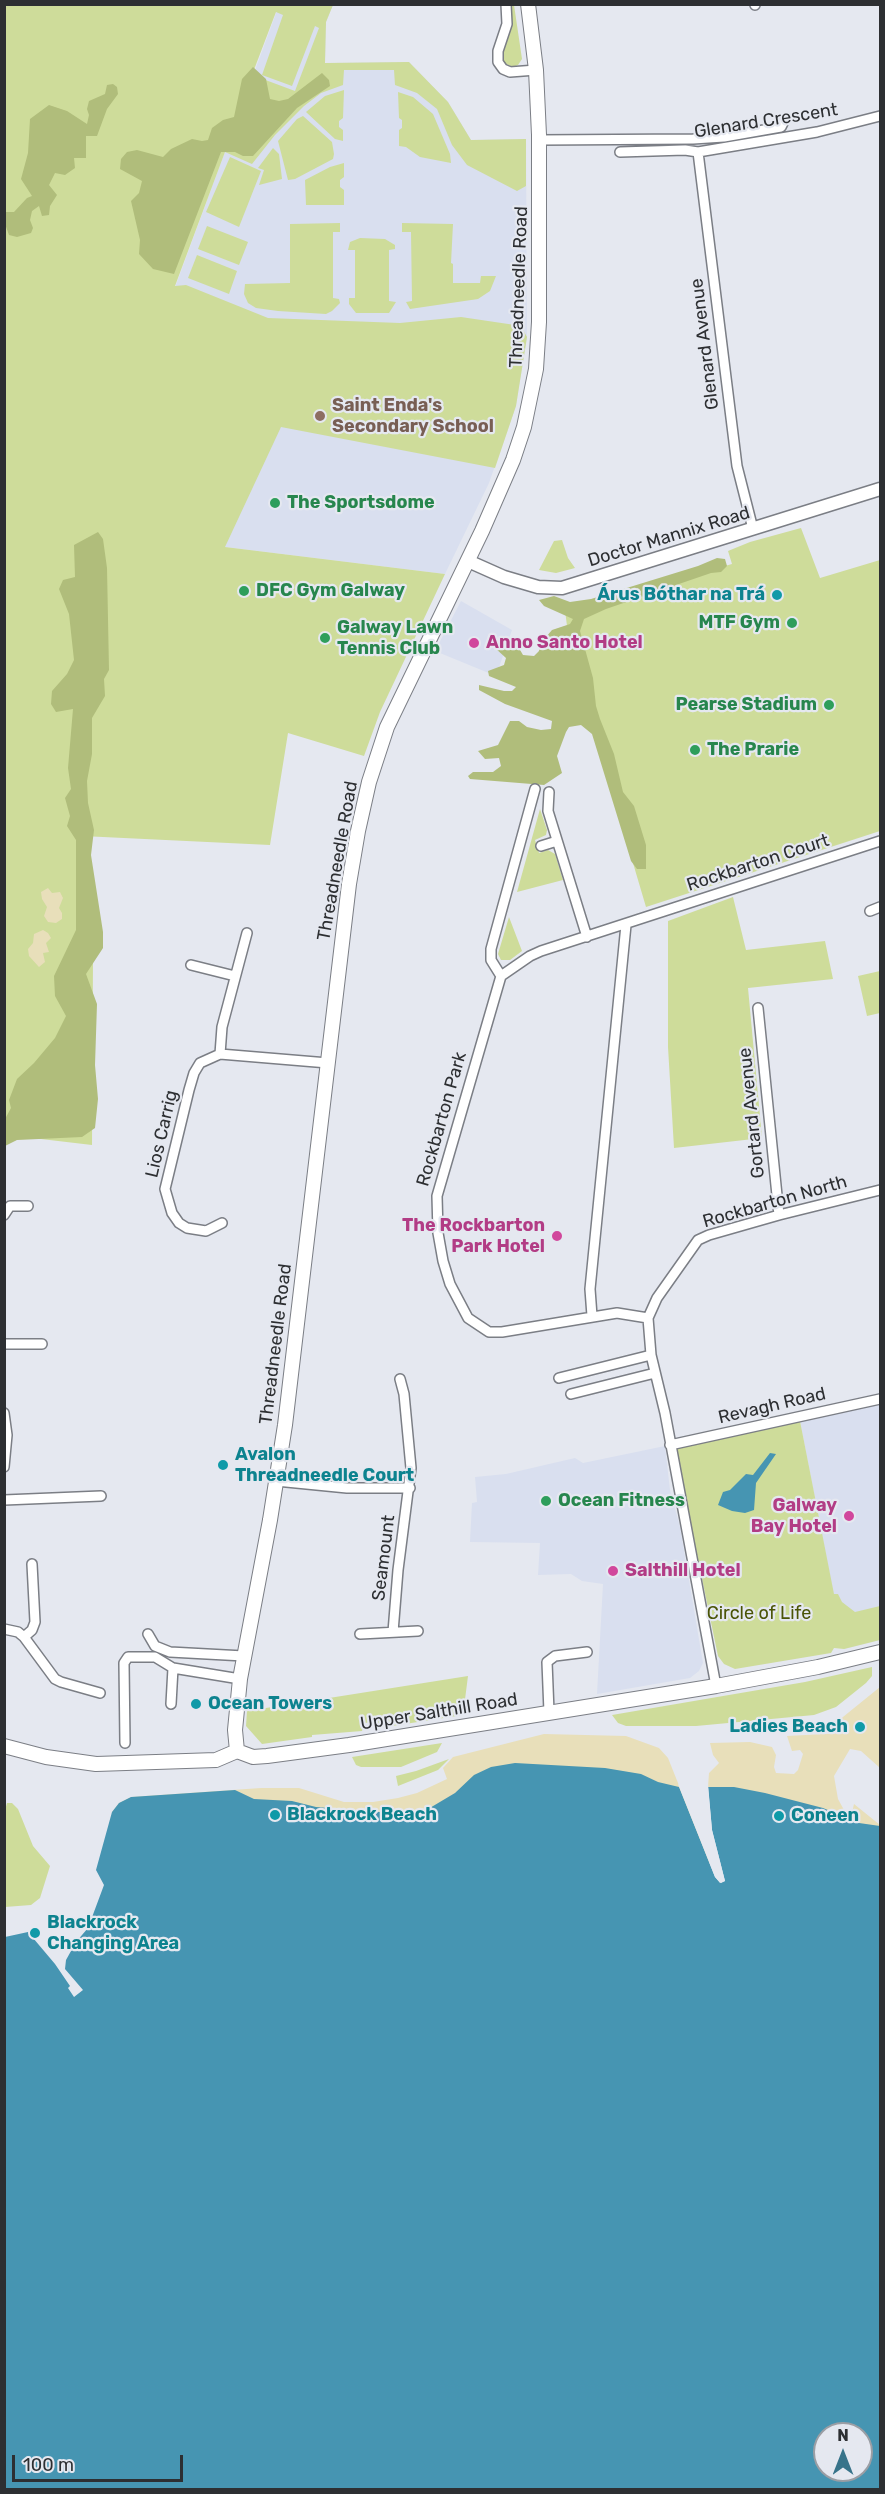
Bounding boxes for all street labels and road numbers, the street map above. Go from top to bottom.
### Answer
street label: Glenard Crescent [693,99,839,143]
street label: Threadneedle Road [505,206,533,368]
street label: Glenard Avenue [686,277,724,411]
street label: Doctor Mannix Road [585,502,753,572]
street label: Threadneedle Road [313,779,363,943]
street label: Rockbarton Court [684,830,832,896]
street label: Gortard Avenue [734,1047,770,1179]
street label: Rockbarton Park [412,1049,472,1189]
street label: Lios Carrig [141,1088,183,1180]
street label: Rockbarton North [700,1171,850,1233]
street label: Threadneedle Road [255,1262,297,1426]
street label: Revagh Road [716,1383,828,1429]
street label: Seamount [368,1514,400,1602]
street label: Upper Salthill Road [359,1689,519,1735]

